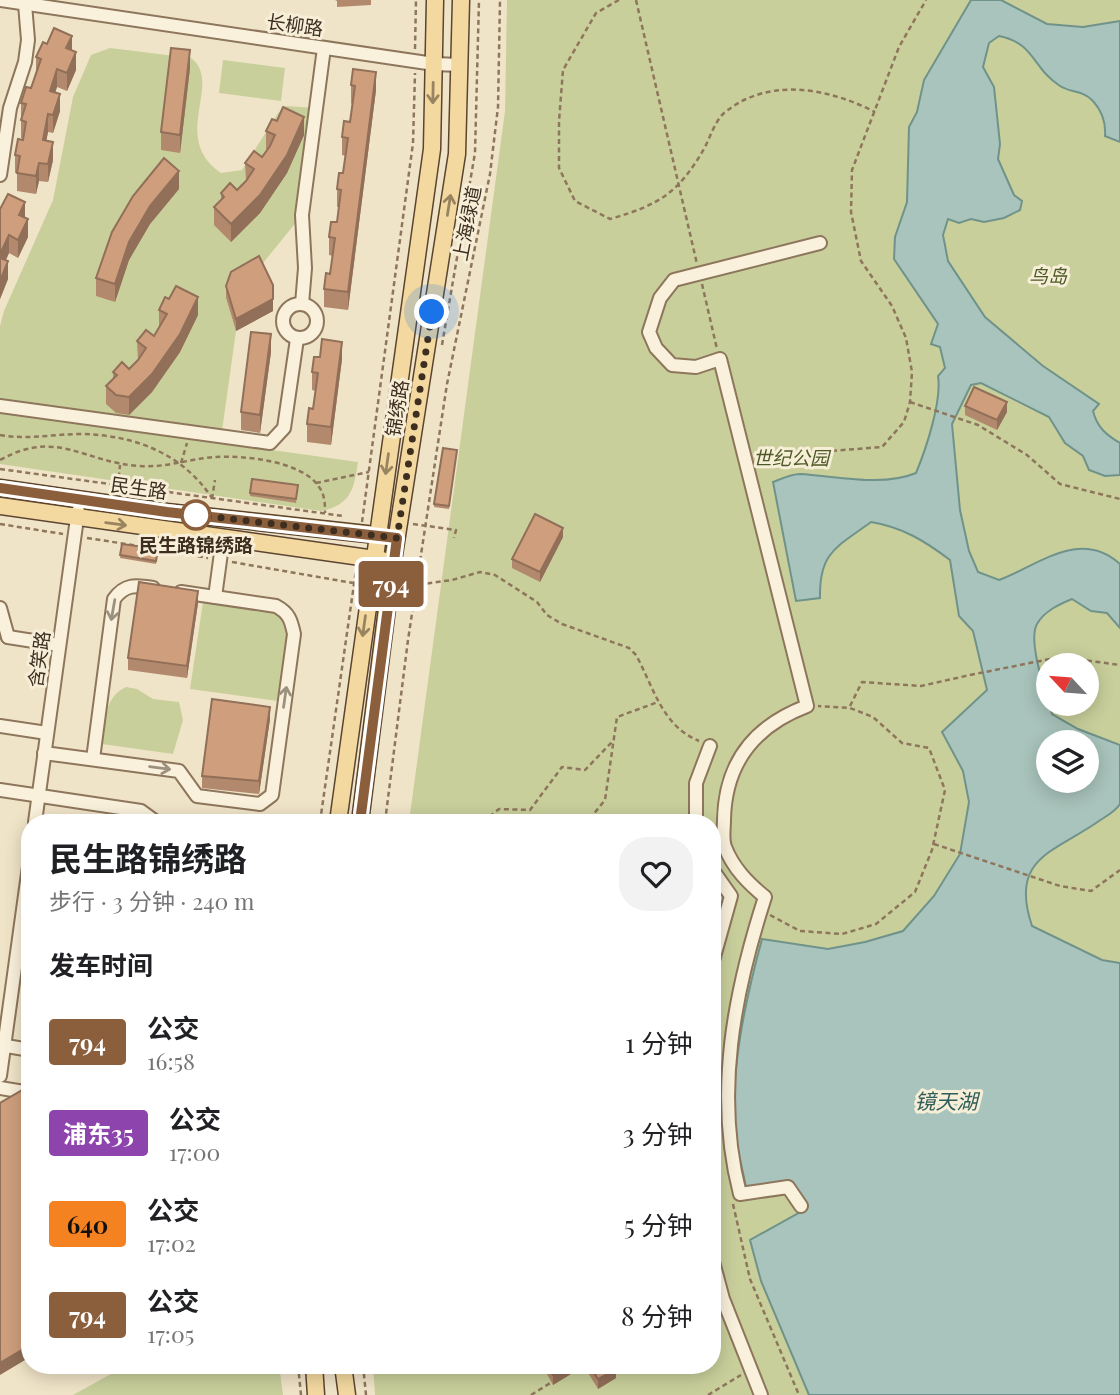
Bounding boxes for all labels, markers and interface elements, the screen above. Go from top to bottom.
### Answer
street label: 长柳路 [265,7,325,41]
one-way arrow [427,81,440,104]
street label: 上海绿道 [446,183,486,263]
one-way arrow [443,194,456,217]
park label: 鸟岛 [1029,262,1068,288]
your location [414,294,449,329]
street label: 锦绣路 [379,378,413,438]
park label: 世纪公园 [753,444,832,470]
one-way arrow [380,452,393,475]
street label: 民生路 [109,470,169,504]
marker: 民生路锦绣路 [181,500,211,530]
one-way arrow [104,518,127,531]
place label: 民生路锦绣路 [139,531,253,557]
line badge: 794 [351,561,431,607]
text: 794 [373,568,409,600]
one-way arrow [106,598,119,621]
one-way arrow [358,614,371,637]
street label: 含笑路 [21,629,55,689]
north arrow [1036,653,1099,716]
map controls [1036,653,1099,793]
one-way arrow [279,687,292,709]
button: layers [1036,730,1099,793]
one-way arrow [148,762,171,775]
text: 民生路锦绣路 [49,835,247,879]
button: heart [619,837,693,911]
text: 步行 · 3 分钟 · 240 m [49,885,254,916]
text: 发车时间 [49,947,153,982]
text: 公交 [147,1010,199,1045]
text: 1 分钟 [625,1025,693,1060]
text: 794 [69,1026,106,1058]
text: 16:58 [147,1045,195,1076]
water label: 镜天湖 [915,1086,980,1114]
text: 公交 [169,1101,221,1136]
text: 3 分钟 [623,1116,693,1151]
text: 浦东35 [63,1117,134,1149]
text: 17:00 [169,1136,220,1167]
text: 公交 [147,1192,199,1227]
text: 5 分钟 [624,1207,693,1242]
text: 640 [67,1208,108,1240]
text: 17:02 [147,1227,196,1258]
text: 公交 [147,1283,199,1318]
text: 8 分钟 [621,1298,693,1333]
text: 794 [69,1299,106,1331]
text: 17:05 [147,1318,194,1349]

